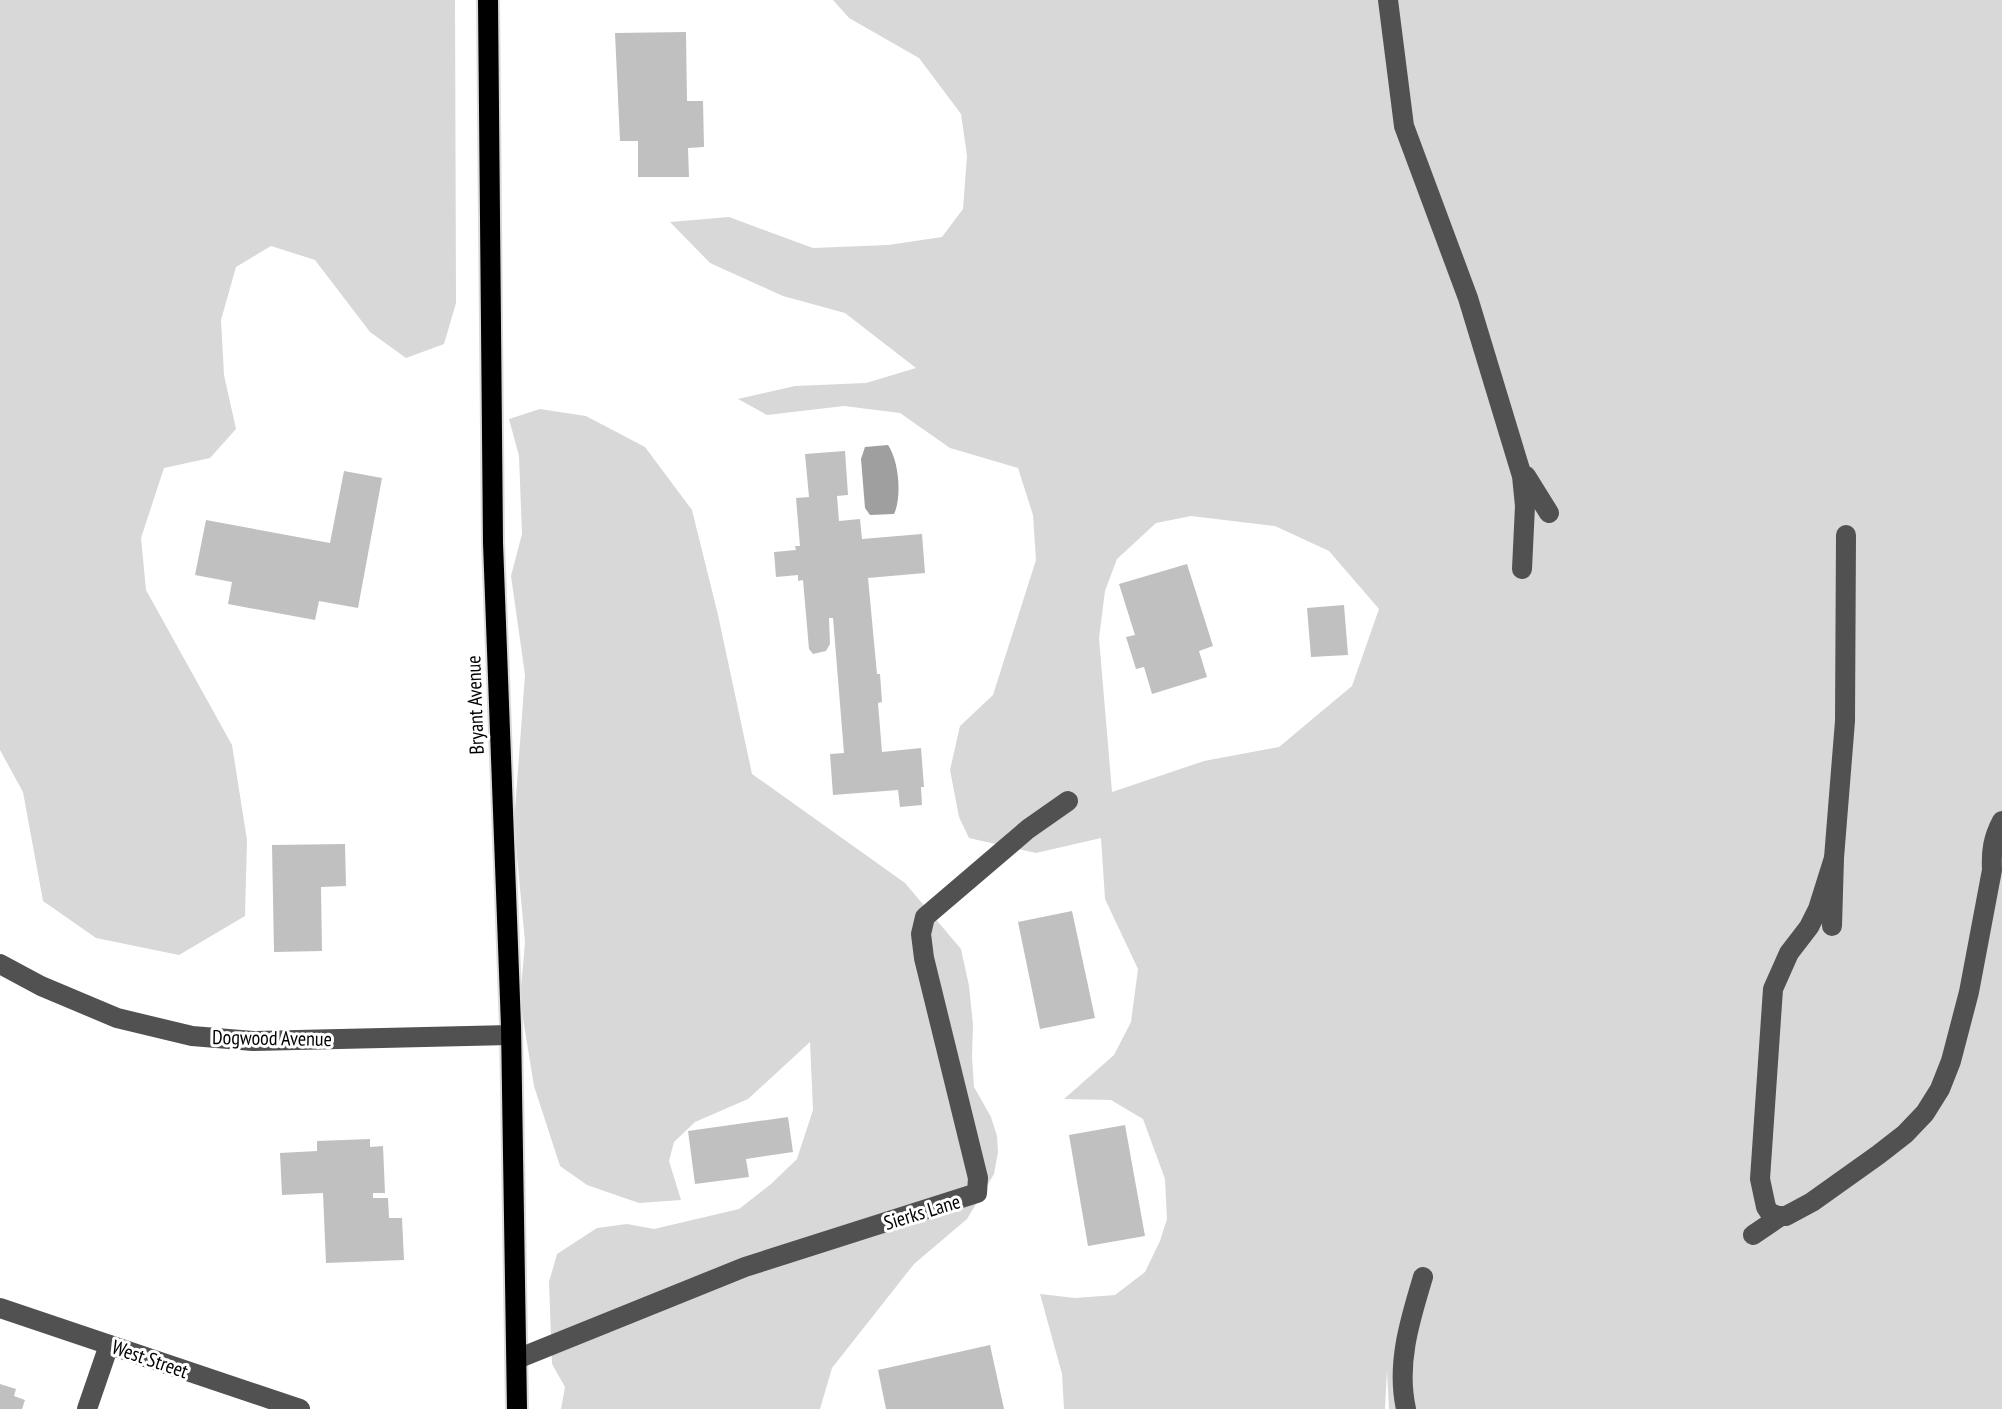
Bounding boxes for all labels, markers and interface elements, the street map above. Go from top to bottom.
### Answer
street label: Bryant Avenue [460,655,490,755]
street label: Dogwood Avenue [212,1024,332,1052]
street label: Sierks Lane [881,1188,963,1236]
street label: West Street [108,1334,192,1384]

